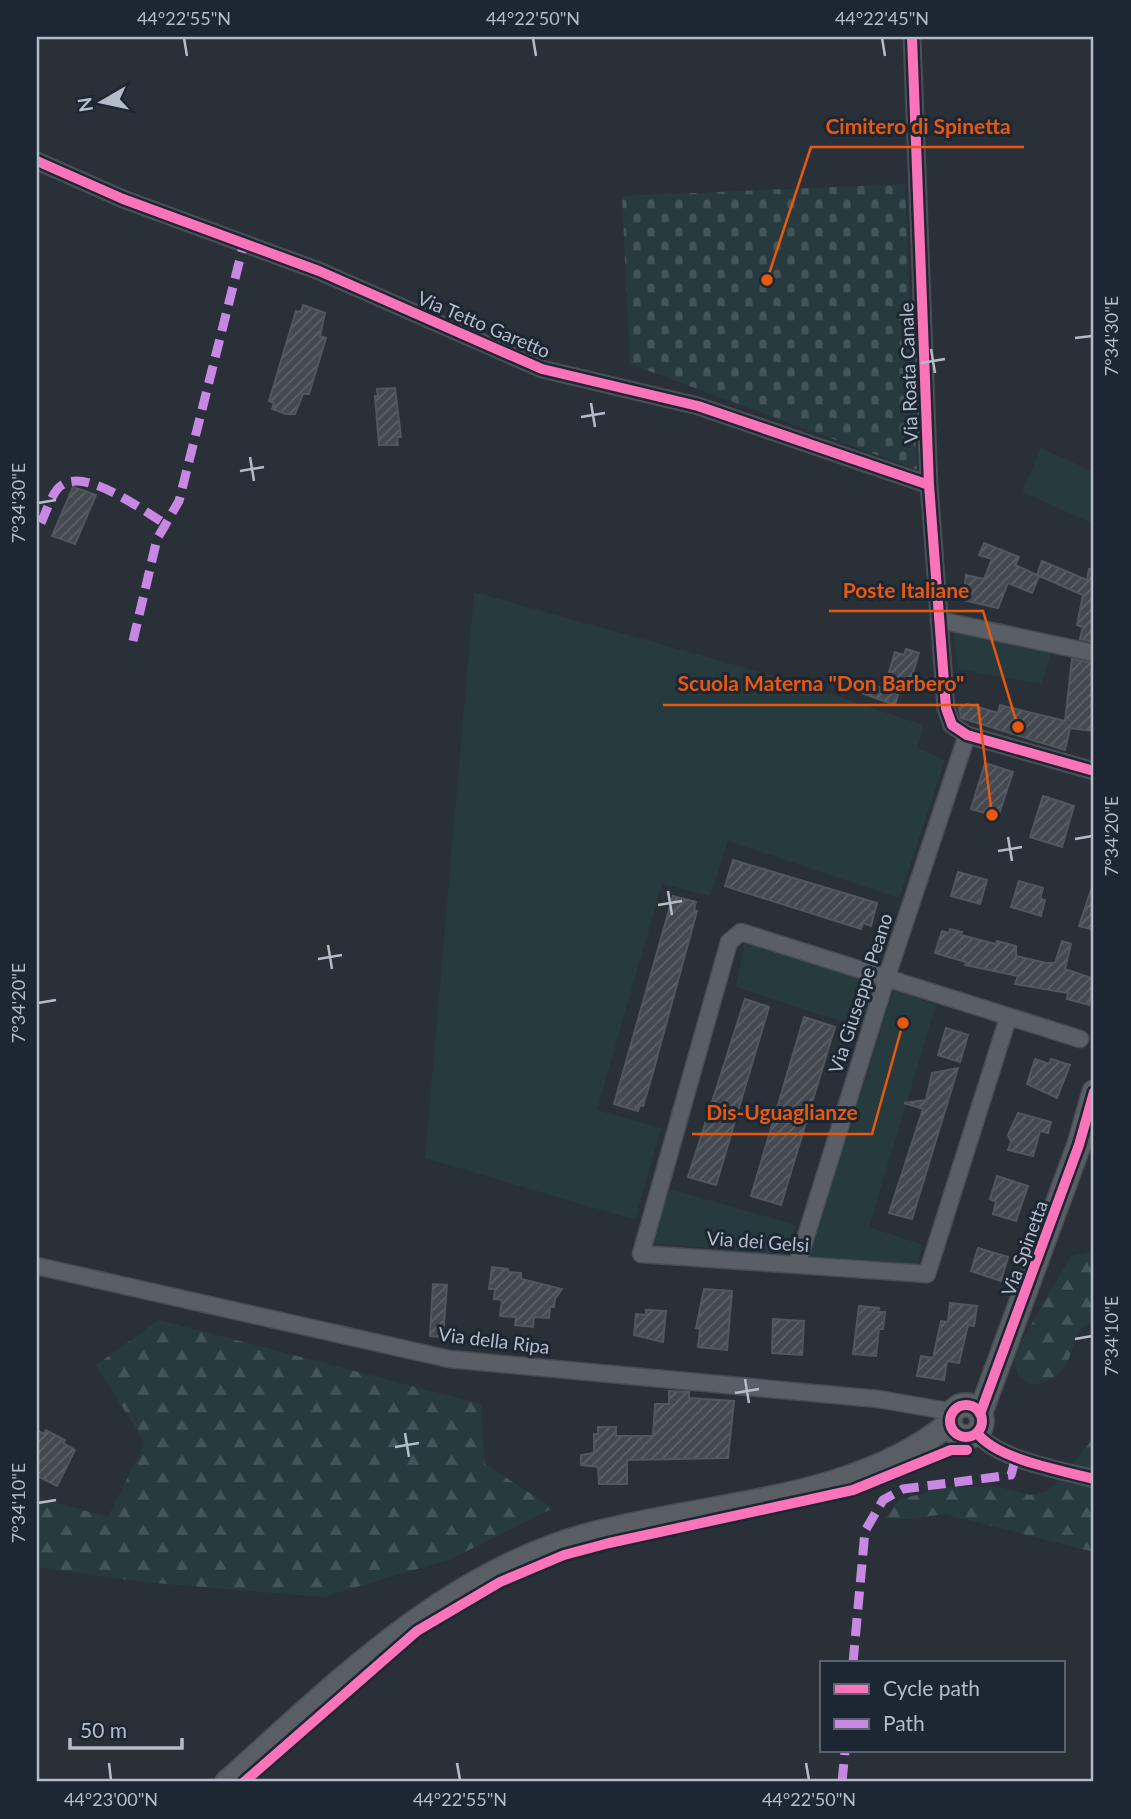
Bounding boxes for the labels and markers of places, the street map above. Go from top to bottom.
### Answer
callout: Cimitero di Spinetta [811,105,1024,147]
callout: Poste Italiane [829,569,983,611]
callout: Scuola Materna "Don Barbero" [663,663,978,705]
callout: Dis-Uguaglianze [692,1092,872,1134]

